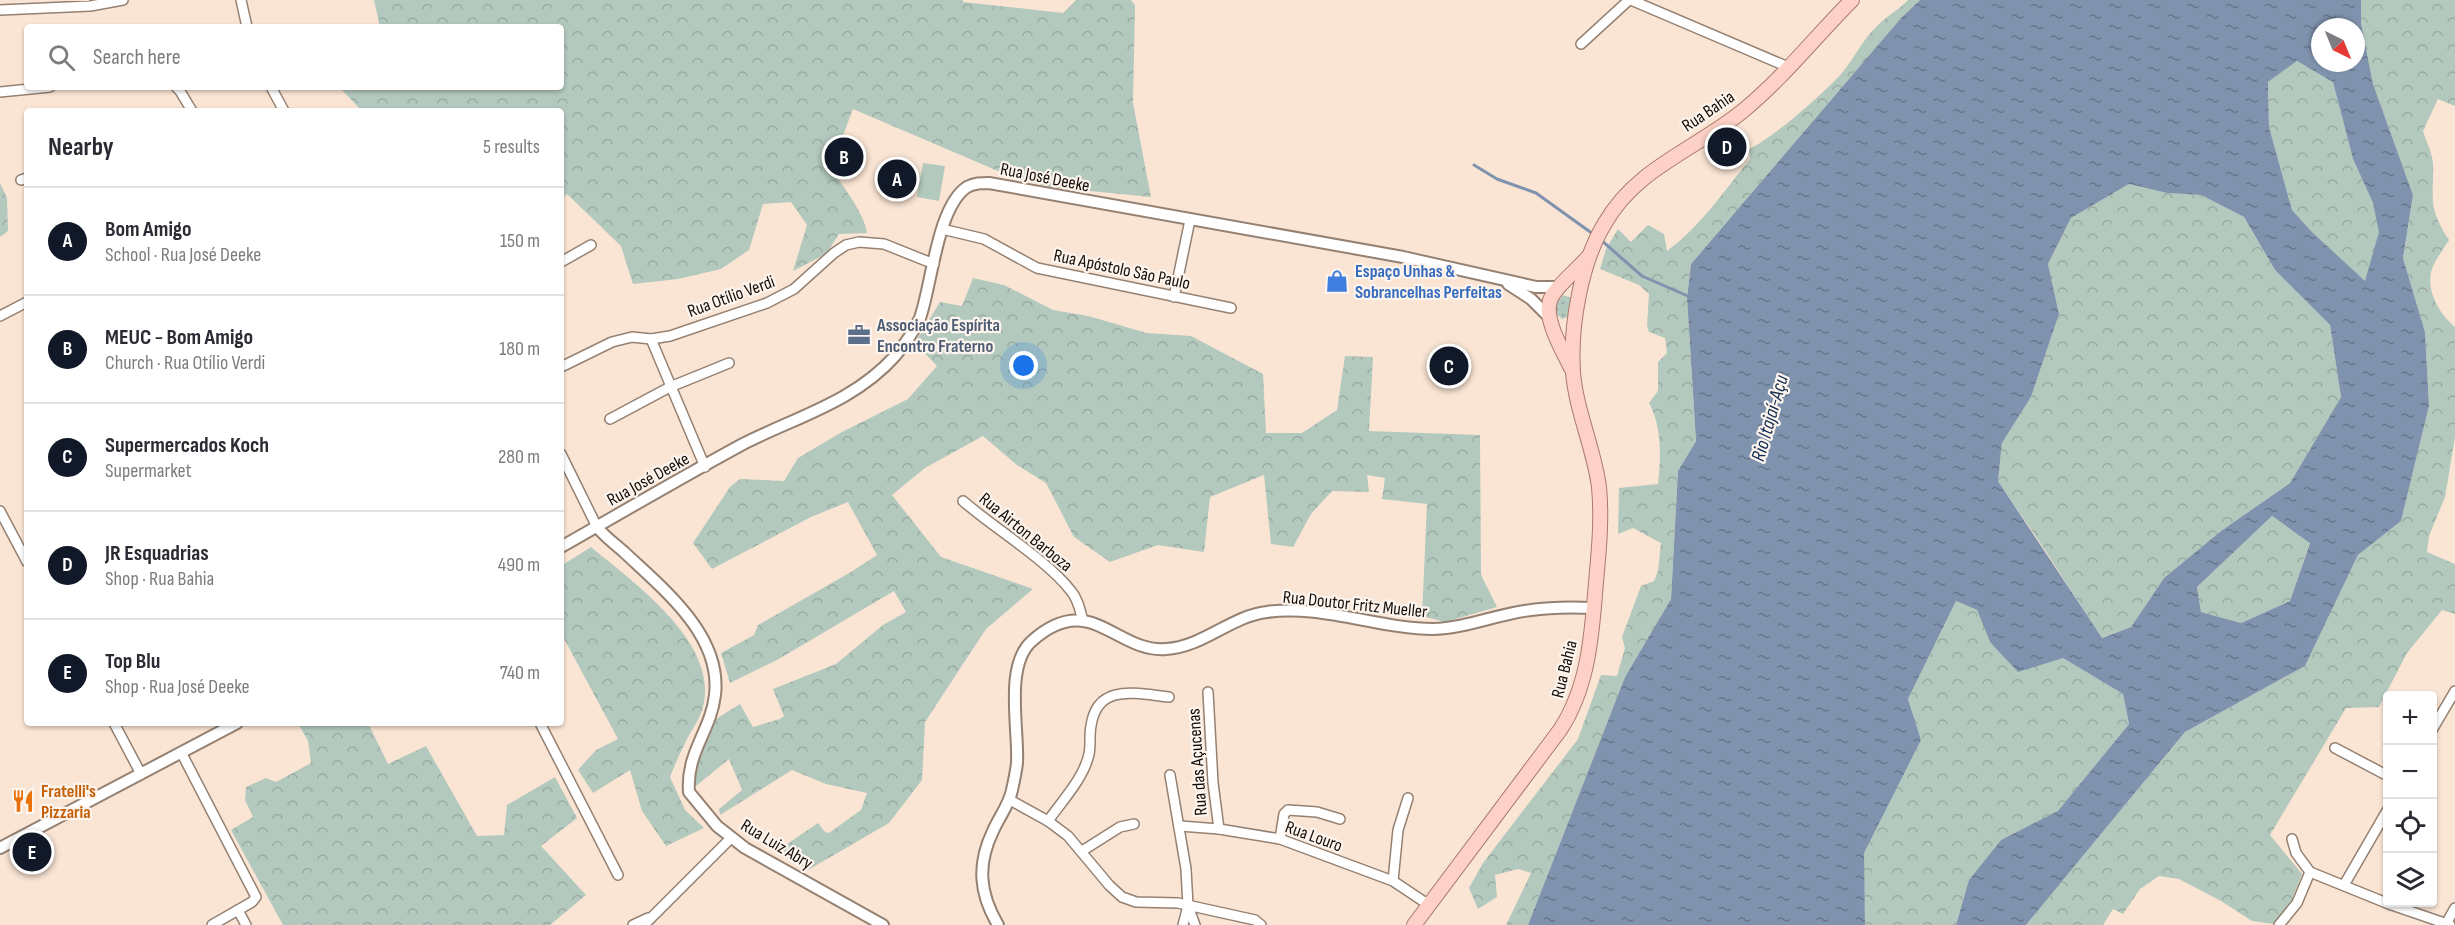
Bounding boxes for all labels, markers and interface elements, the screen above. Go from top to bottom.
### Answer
north arrow [2311,18,2365,72]
search box [24,24,564,90]
icon: search [45,41,78,74]
text: Search here [93,44,180,71]
street label: Rua Bahia [1678,86,1739,137]
pin: D [1708,124,1746,170]
text: Nearby [48,132,114,163]
pin: B [824,134,864,180]
text: 5 results [483,135,540,159]
pin: A [878,156,916,201]
street label: Rua José Deeke [998,159,1091,196]
text: Bom Amigo [105,216,192,243]
text: A [63,229,72,253]
text: 150 m [500,229,540,253]
text: School · Rua José Deeke [105,243,261,267]
street label: Rua Apóstolo São Paulo [1052,245,1192,294]
place label: Espaço Unhas & Sobrancelhas Perfeitas [1355,261,1502,303]
shop icon: Espaço Unhas & Sobrancelhas Perfeitas [1324,268,1350,294]
street label: Rua Otílio Verdi [685,271,778,322]
place label: Associação Espírita Encontro Fraterno [876,315,1000,357]
office icon: Associação Espírita Encontro Fraterno [846,322,872,348]
text: MEUC - Bom Amigo [105,324,253,351]
text: B [63,337,72,361]
text: 180 m [499,337,540,361]
pin: C [1430,344,1468,388]
text: Church · Rua Otílio Verdi [105,351,265,375]
your location [1009,351,1038,380]
water label: Rio Itajaí-Açu [1746,372,1794,464]
text: Supermercados Koch [105,432,269,459]
text: C [62,445,73,469]
text: 280 m [498,445,540,469]
street label: Rua José Deeke [604,448,693,511]
text: Supermarket [105,459,192,483]
street label: Rua Airton Barboza [975,488,1077,576]
text: JR Esquadrias [105,540,209,567]
text: D [62,553,73,577]
text: 490 m [498,553,540,577]
text: Shop · Rua Bahia [105,567,214,591]
street label: Rua Doutor Fritz Mueller [1282,586,1428,623]
street label: Rua Bahia [1547,638,1582,700]
text: Top Blu [105,648,160,675]
text: E [63,661,72,685]
text: 740 m [500,661,540,685]
text: Shop · Rua José Deeke [105,675,250,699]
map controls [2383,691,2437,907]
button: + [2383,691,2437,745]
street label: Rua das Açucenas [1183,708,1212,816]
button: − [2383,745,2437,799]
place label: Fratelli's Pizzaria [41,781,96,823]
restaurant icon: Fratelli's Pizzaria [10,788,36,814]
button: locate [2383,799,2437,853]
street label: Rua Luiz Abry [737,815,817,874]
street label: Rua Louro [1282,816,1345,857]
pin: E [12,830,51,874]
button: layers [2383,853,2437,907]

